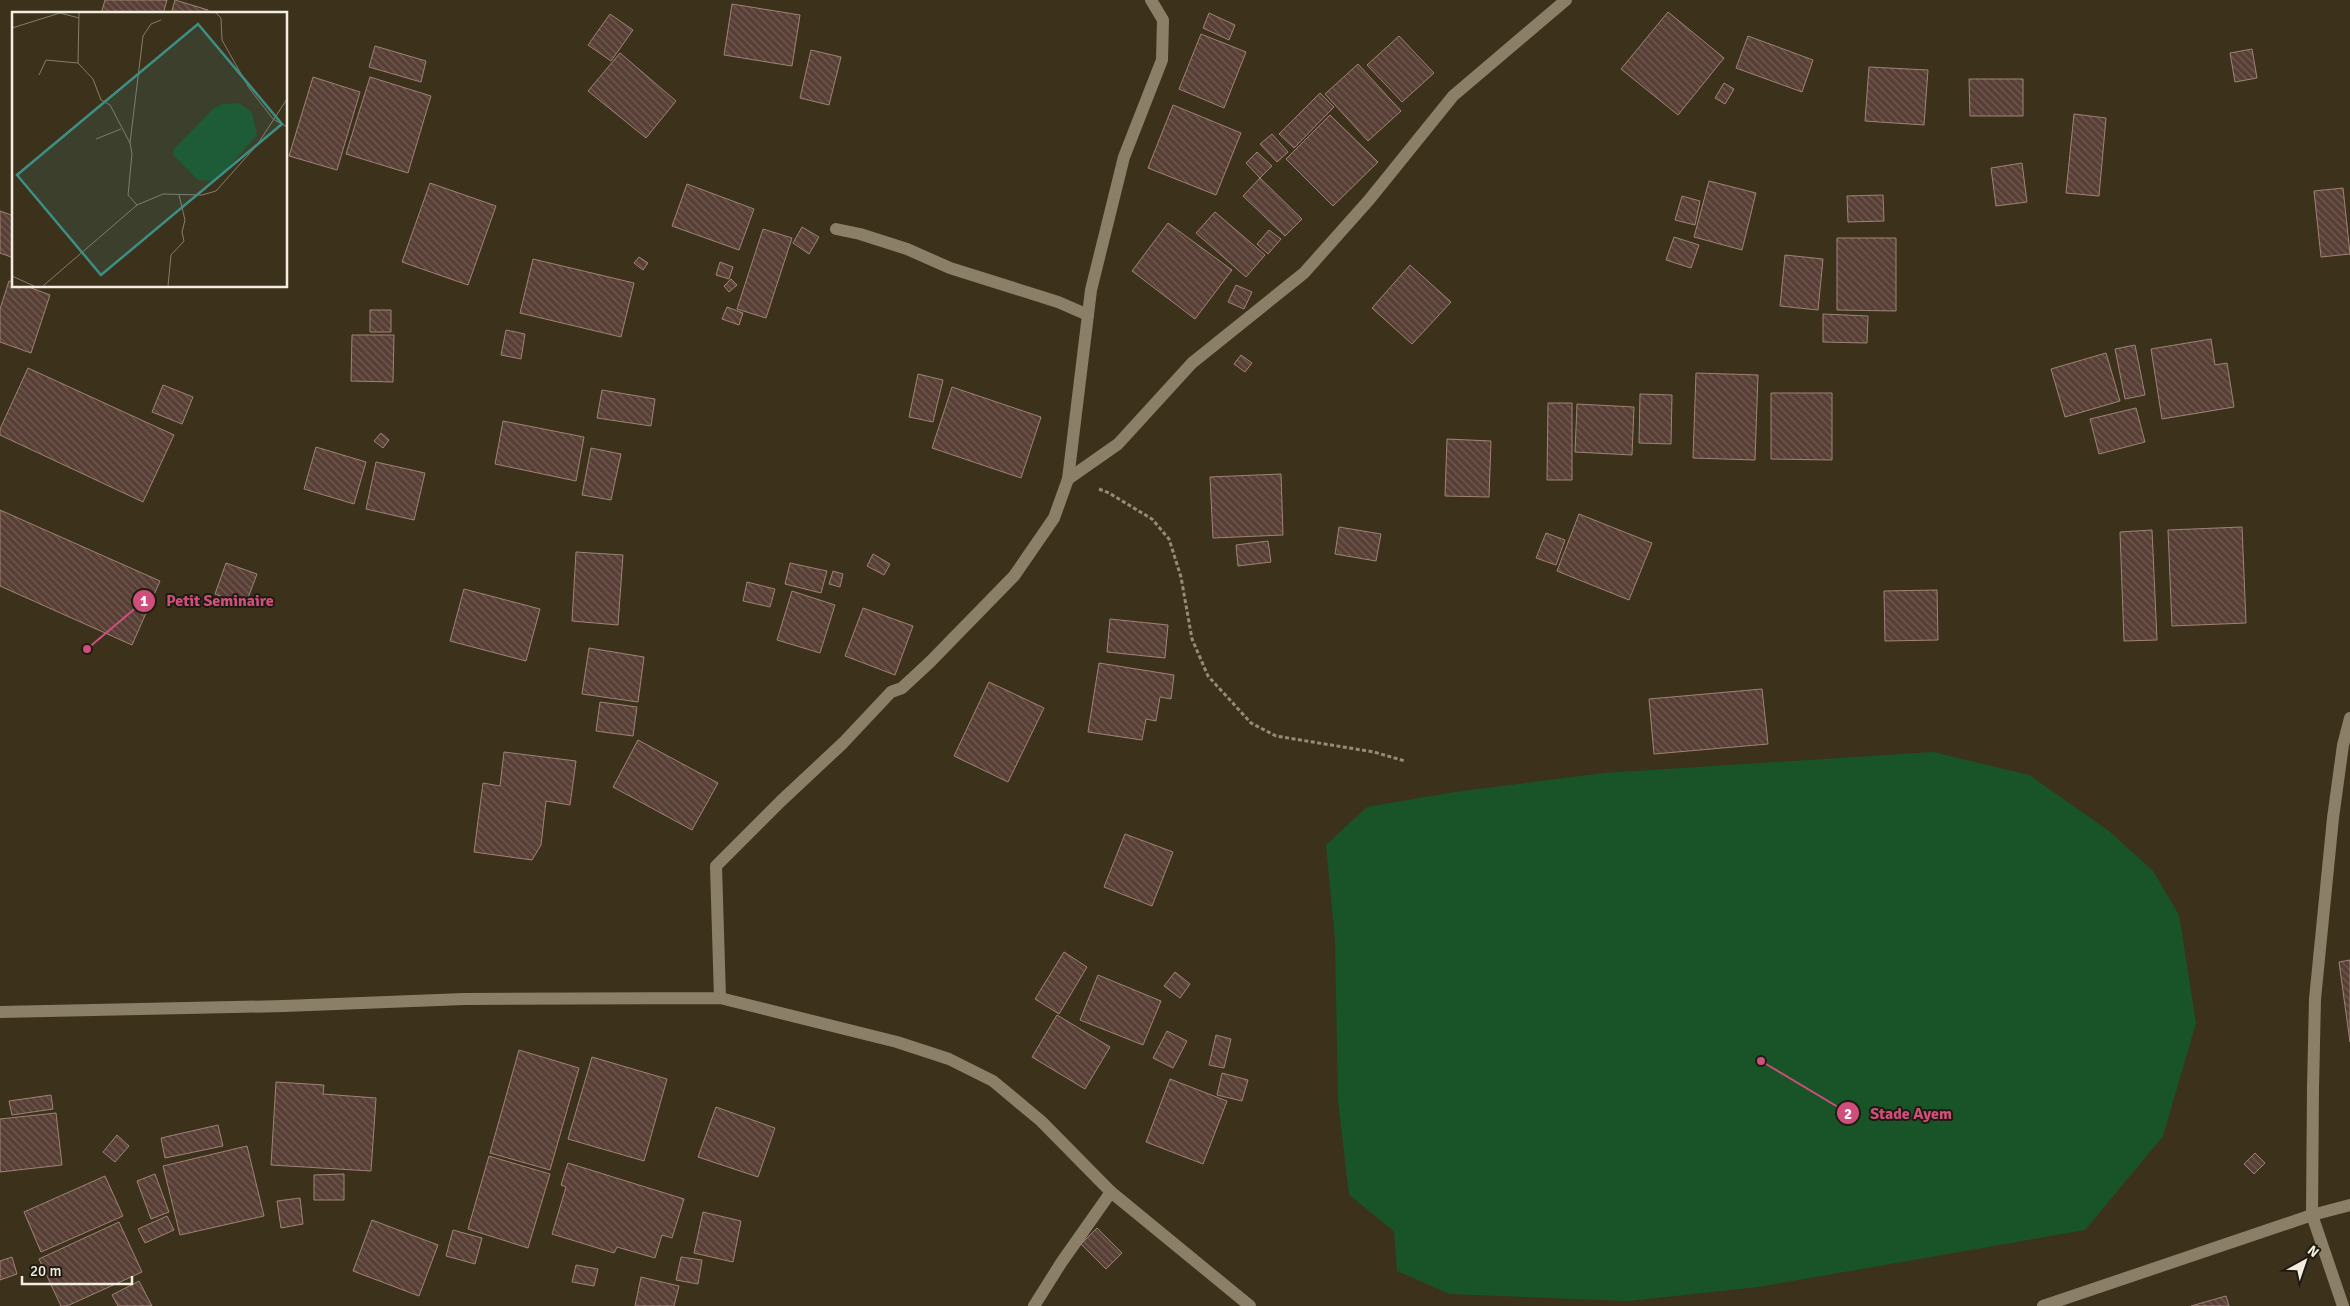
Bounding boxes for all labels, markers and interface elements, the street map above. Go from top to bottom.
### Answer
inset map [12,12,288,288]
callout: Petit Seminaire [132,585,284,616]
text: Petit Seminaire [166,591,274,611]
text: 1 [140,592,148,610]
callout: Stade Ayem [1835,1098,1962,1129]
text: Stade Ayem [1870,1104,1952,1124]
text: 2 [1844,1105,1852,1123]
north arrow [2280,1236,2330,1286]
text: N [2304,1242,2322,1261]
scale bar [22,1254,132,1286]
text: 20 m [30,1262,61,1280]

